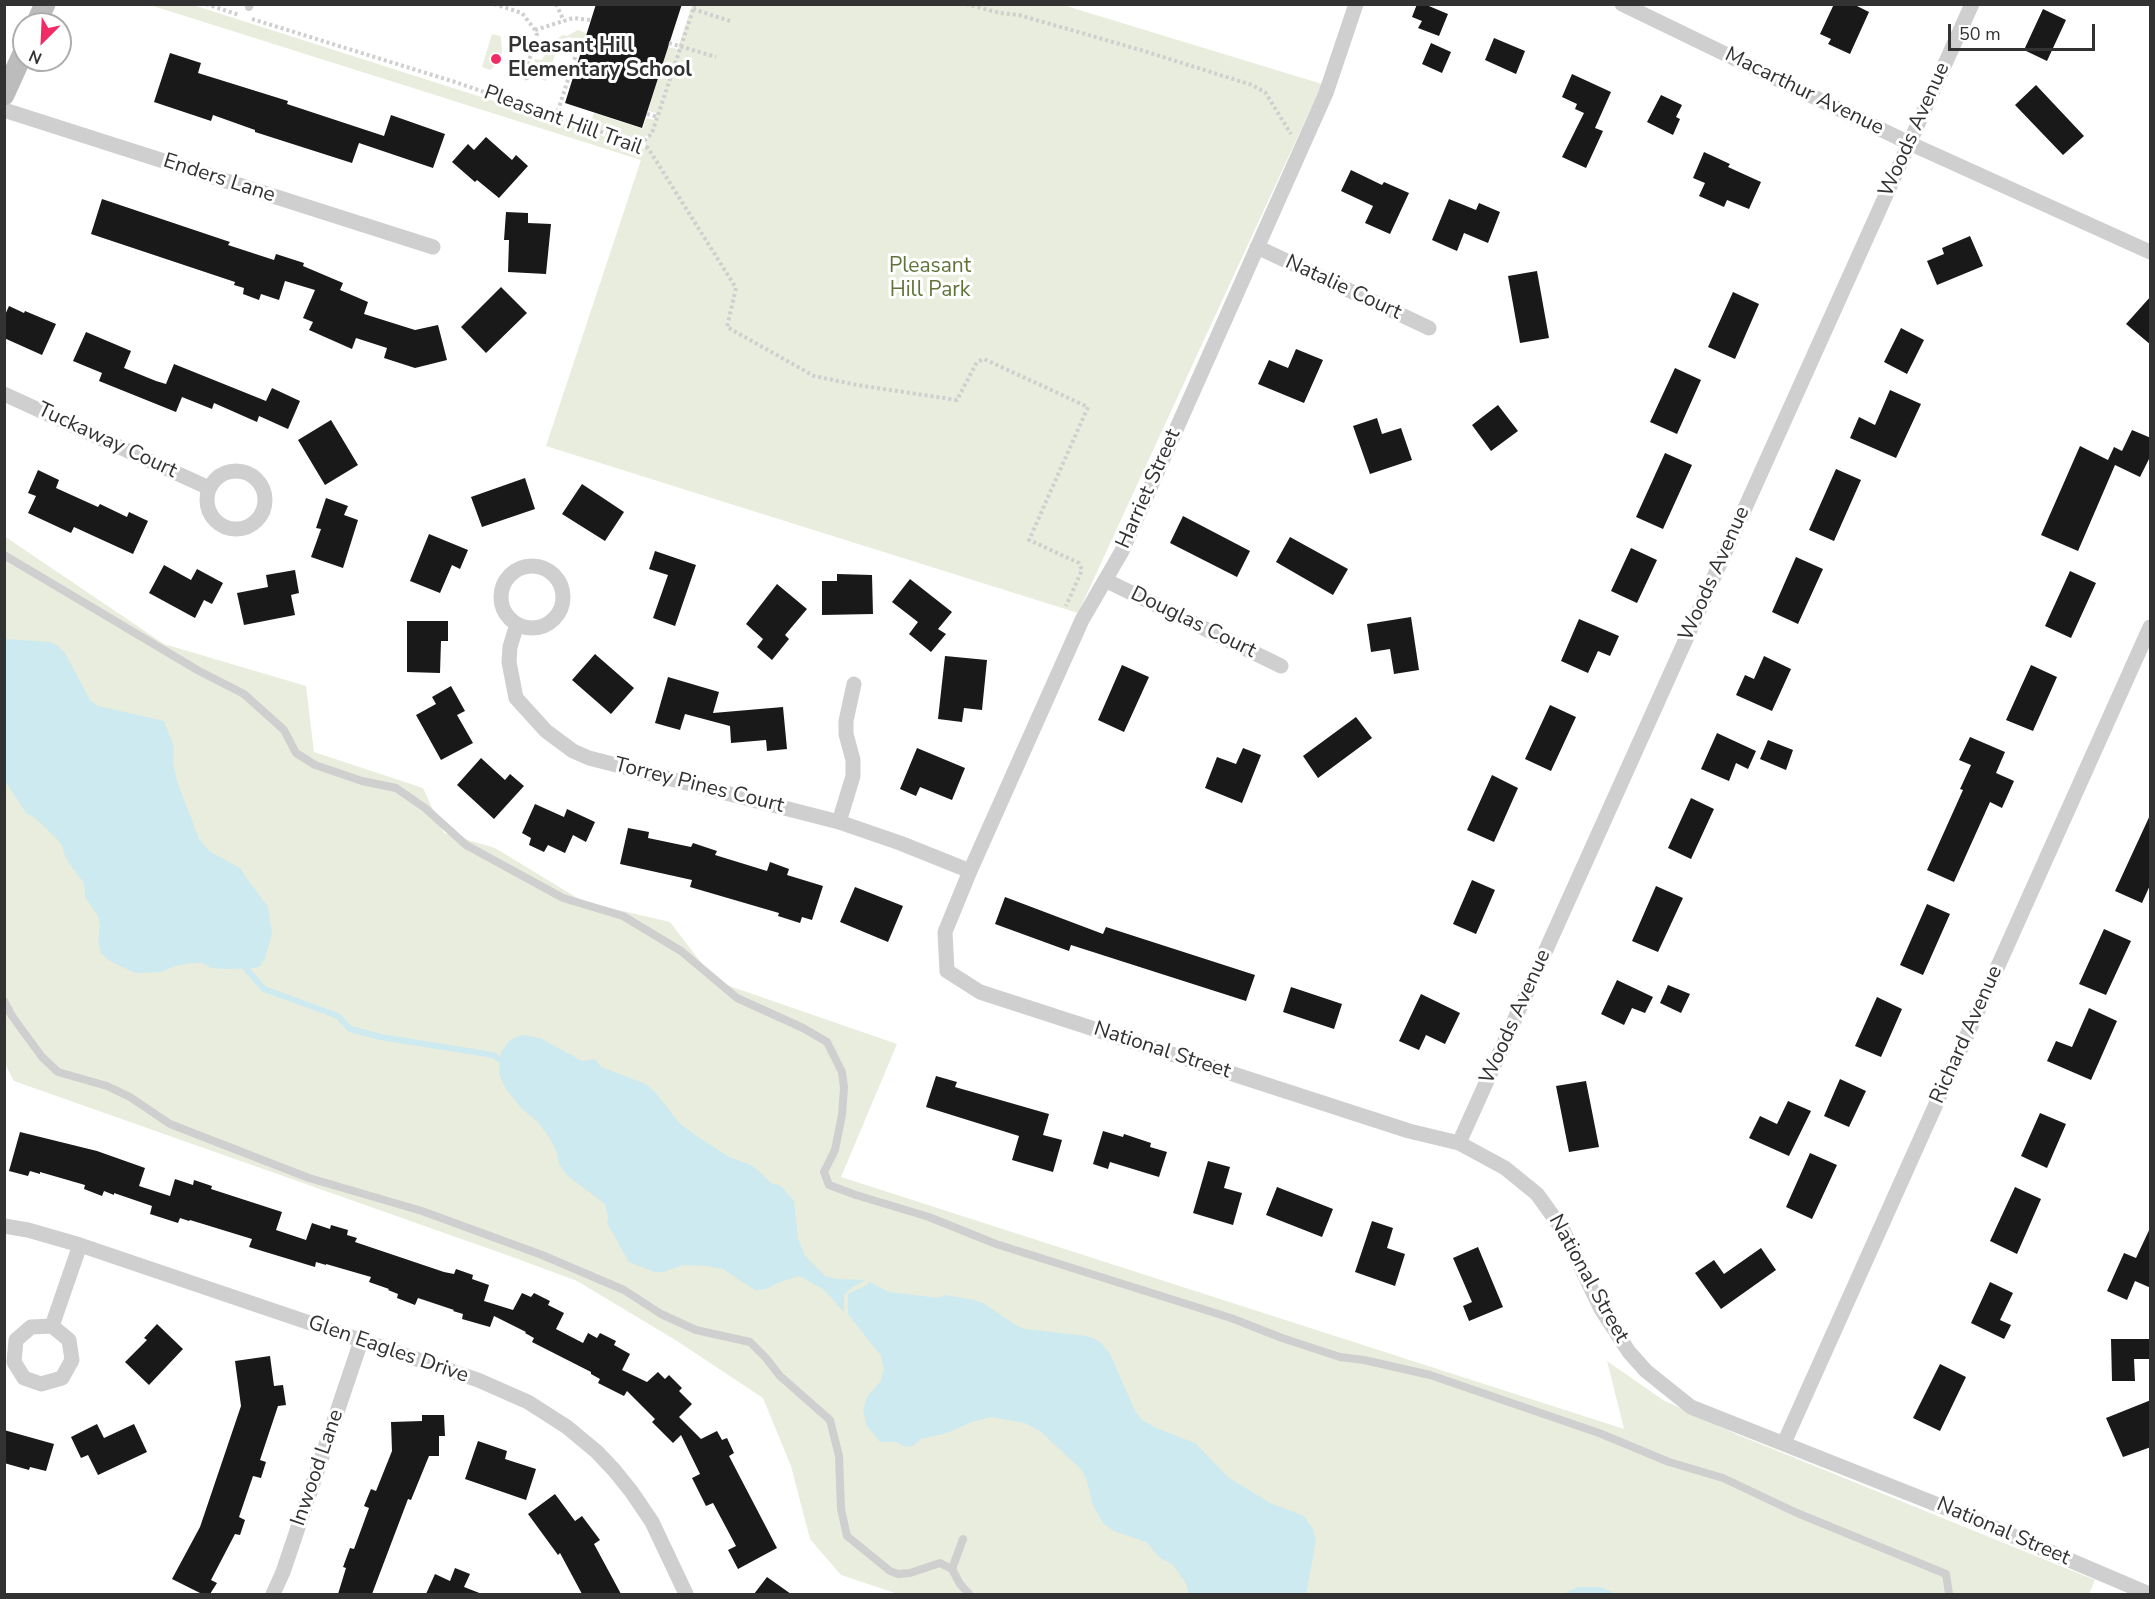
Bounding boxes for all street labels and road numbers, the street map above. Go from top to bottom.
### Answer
street label: Macarthur Avenue [1721,43,1887,141]
street label: Woods Avenue [1874,59,1956,201]
street label: Pleasant Hill Trail [480,81,646,161]
street label: Enders Lane [160,149,278,209]
street label: Natalie Court [1281,250,1405,326]
street label: Tuckaway Court [33,398,181,484]
street label: Harriet Street [1111,425,1187,553]
street label: Woods Avenue [1674,503,1756,645]
street label: Douglas Court [1126,582,1260,664]
street label: Torrey Pines Court [612,753,786,819]
street label: Woods Avenue [1475,946,1557,1088]
street label: Richard Avenue [1925,962,2009,1108]
street label: National Street [1090,1017,1234,1085]
street label: National Street [1542,1211,1634,1347]
street label: Glen Eagles Drive [304,1311,472,1389]
street label: Inwood Lane [286,1407,350,1529]
street label: National Street [1932,1493,2074,1571]

